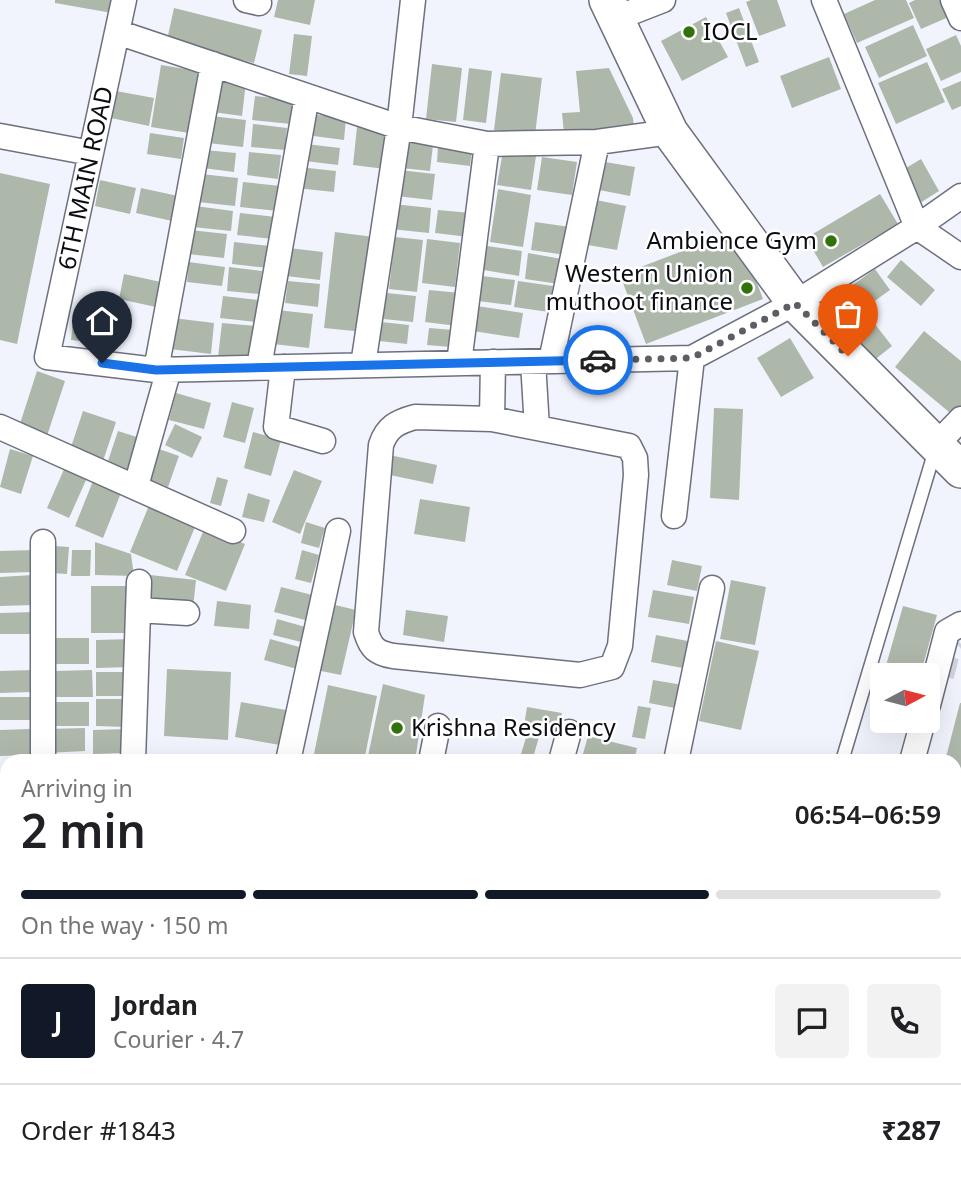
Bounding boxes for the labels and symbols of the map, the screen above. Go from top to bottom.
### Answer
place label: IOCL [703,14,758,47]
marker: IOCL [681,24,697,40]
street label: 6TH MAIN ROAD [49,83,120,273]
place label: Ambience Gym [646,223,817,256]
marker: Ambience Gym [823,233,839,249]
place label: Western Union muthoot finance [546,256,733,317]
marker: Western Union muthoot finance [739,280,755,296]
pin [818,284,878,356]
pin [72,291,132,363]
courier [563,325,633,395]
north arrow [870,663,940,733]
place label: Krishna Residency [411,710,617,743]
marker: Krishna Residency [389,720,405,736]

